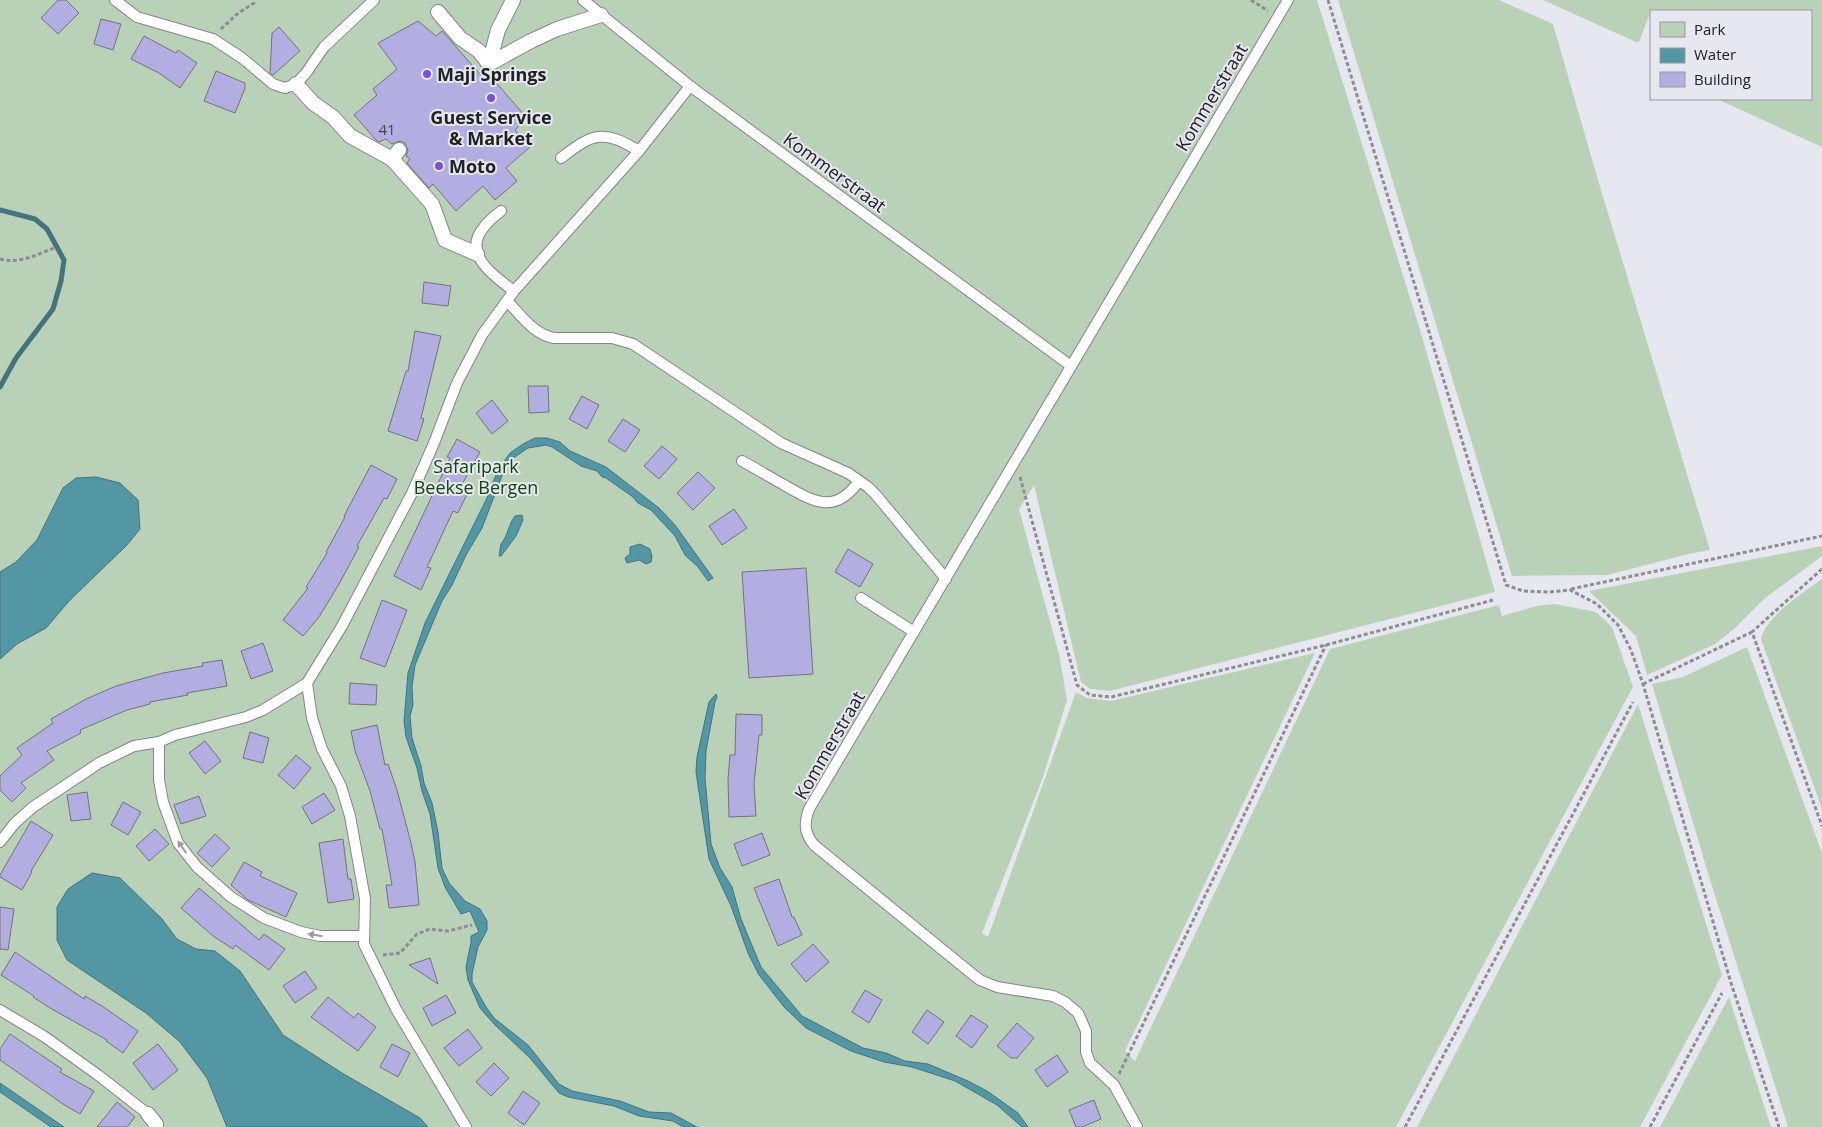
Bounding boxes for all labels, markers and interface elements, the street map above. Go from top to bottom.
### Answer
legend [1650,10,1812,100]
text: Park [1694,19,1725,39]
street label: Kommerstraat [1169,39,1253,155]
text: Water [1694,44,1736,64]
place label: Maji Springs [437,62,546,86]
marker: Maji Springs [421,68,433,80]
text: Building [1694,69,1751,89]
marker: Guest Service & Market [485,92,497,104]
place label: Guest Service & Market [430,105,552,150]
house number: 41 [378,119,396,139]
street label: Kommerstraat [779,127,891,217]
place label: Moto [449,154,496,178]
marker: Moto [433,160,445,172]
park label: Safaripark Beekse Bergen [414,454,538,499]
street label: Kommerstraat [788,686,870,804]
one-way arrow [177,841,187,854]
one-way arrow [306,930,322,938]

